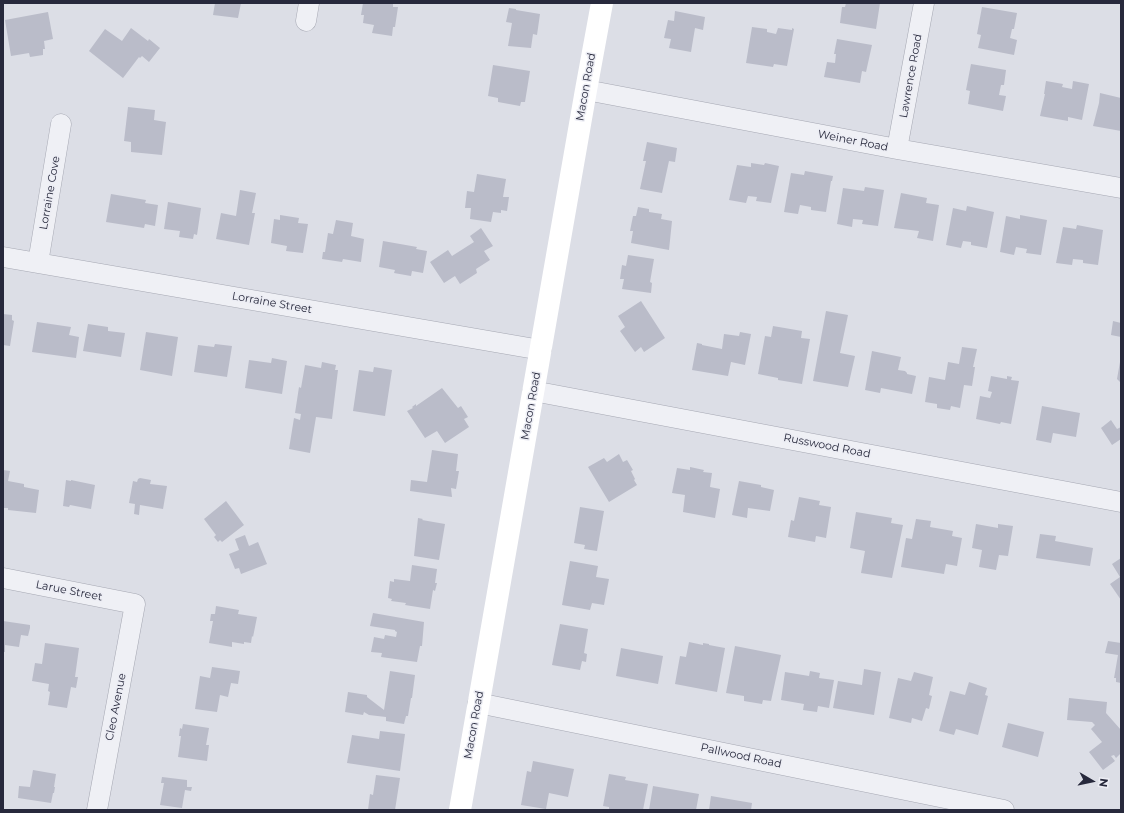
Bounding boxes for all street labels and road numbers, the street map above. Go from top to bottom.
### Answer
street label: Lawrence Road [897,33,925,119]
street label: Macon Road [574,52,598,122]
street label: Weiner Road [817,128,889,154]
street label: Lorraine Cove [37,155,63,231]
street label: Lorraine Street [231,289,313,317]
street label: Macon Road [519,371,543,441]
street label: Russwood Road [782,431,872,461]
street label: Larue Street [35,578,103,604]
street label: Cleo Avenue [103,672,129,742]
street label: Macon Road [462,690,486,760]
street label: Pallwood Road [699,741,783,771]

